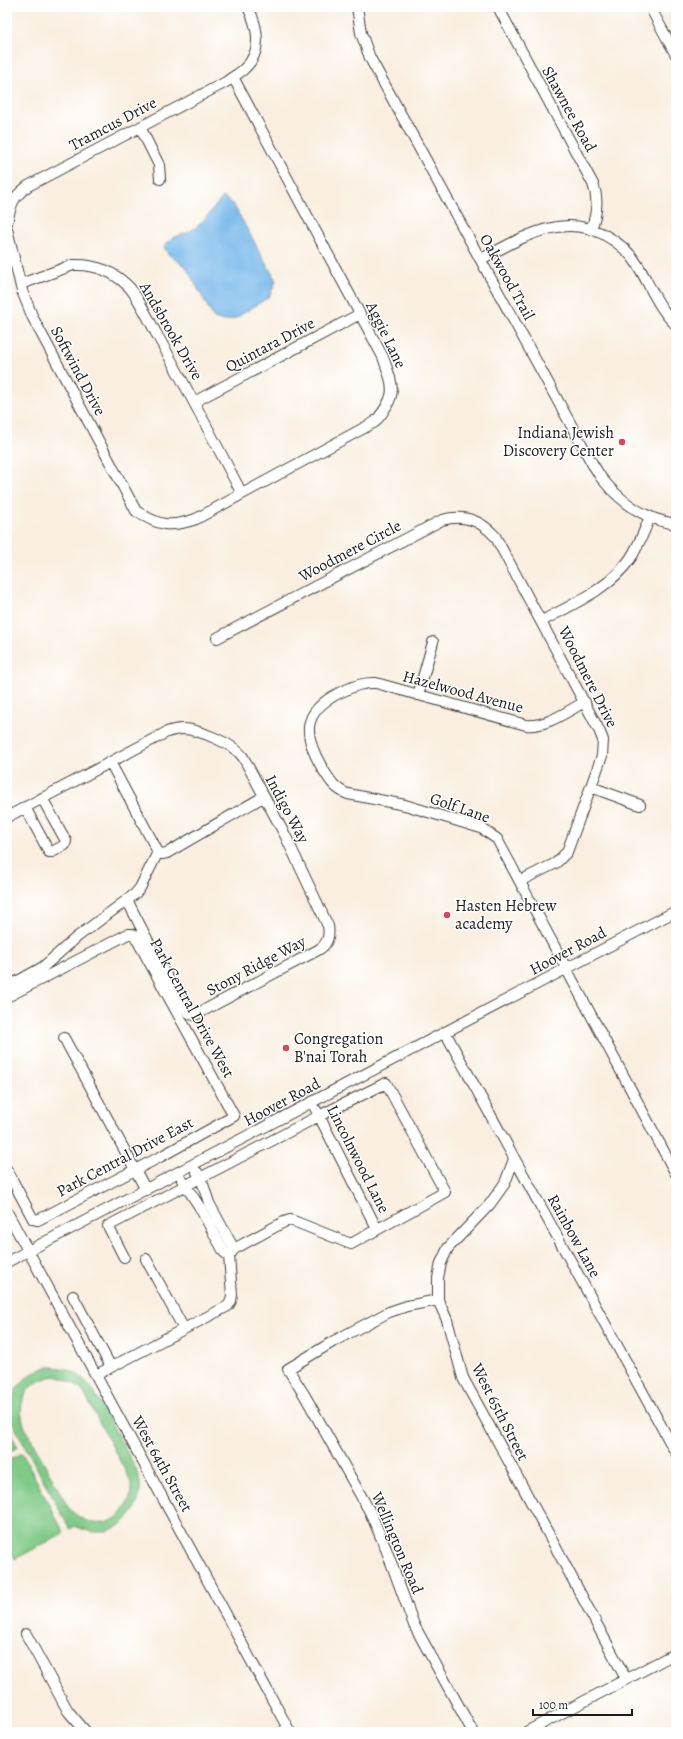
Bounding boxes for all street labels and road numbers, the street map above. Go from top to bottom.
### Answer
street label: Shawnee Road [536,62,602,156]
street label: Tramcus Drive [65,92,161,156]
street label: Oakwood Trail [474,230,540,324]
street label: Andsbrook Drive [134,277,208,384]
street label: Aggie Lane [360,297,412,372]
street label: Quintara Drive [221,312,319,378]
street label: Softwind Drive [45,322,111,420]
street label: Woodmere Circle [294,515,405,588]
street label: Woodmere Drive [553,622,623,731]
street label: Hazelwood Avenue [400,665,526,719]
street label: Indigo Way [260,771,315,848]
street label: Golf Lane [427,787,493,829]
street label: Hoover Road [526,921,611,980]
street label: Stony Ridge Way [202,930,310,1001]
street label: Park Central Drive West [144,934,240,1082]
street label: Hoover Road [240,1072,325,1131]
street label: Lincolnwood Lane [321,1101,395,1217]
street label: Park Central Drive East [53,1112,197,1202]
street label: Rainbow Lane [542,1190,606,1282]
street label: West 65th Street [466,1359,534,1464]
street label: West 64th Street [126,1411,197,1516]
street label: Wellington Road [365,1488,428,1598]

